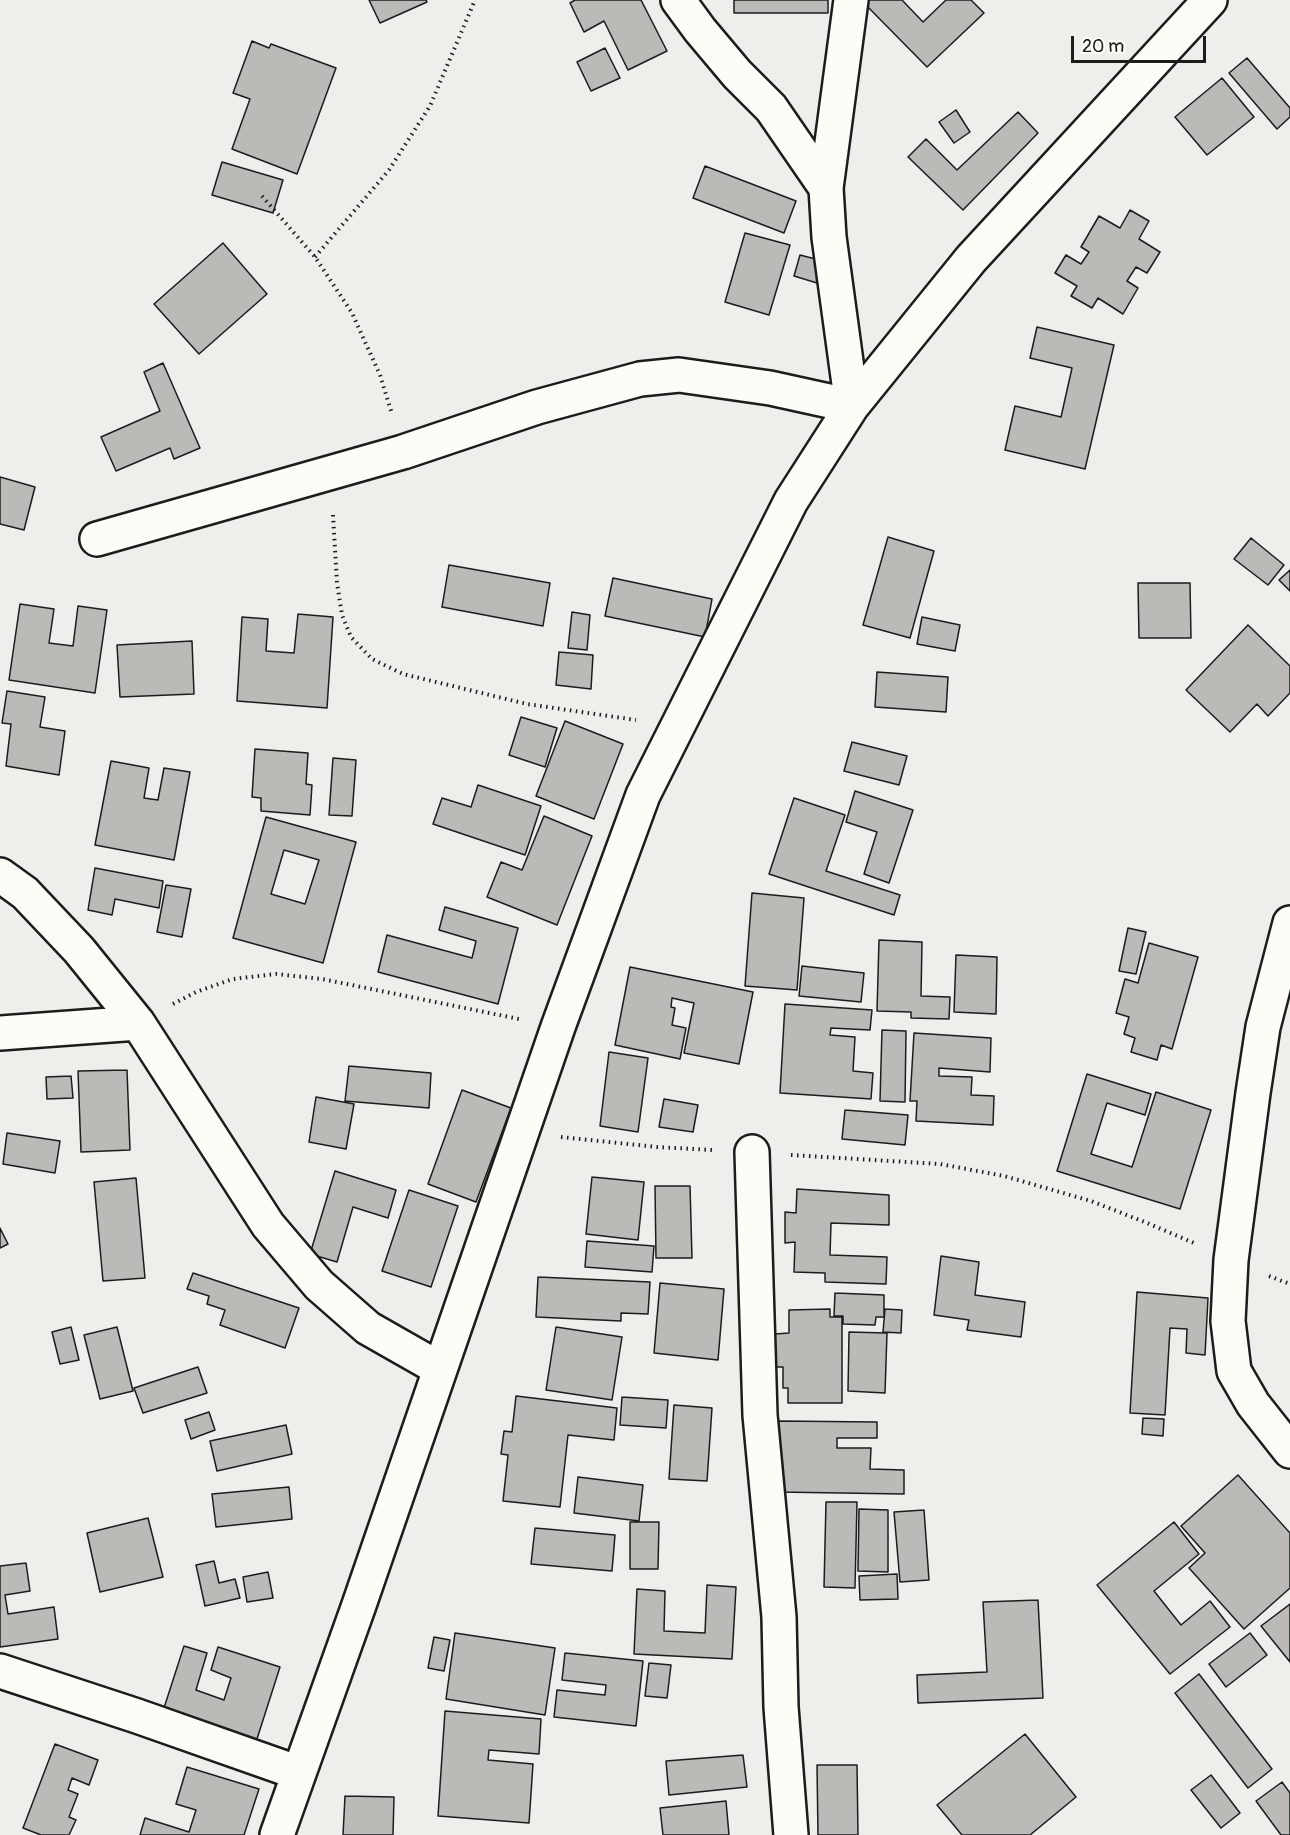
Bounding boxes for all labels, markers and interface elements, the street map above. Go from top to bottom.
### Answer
scale bar [1074,24,1209,62]
text: 20 m [1082,35,1124,58]

